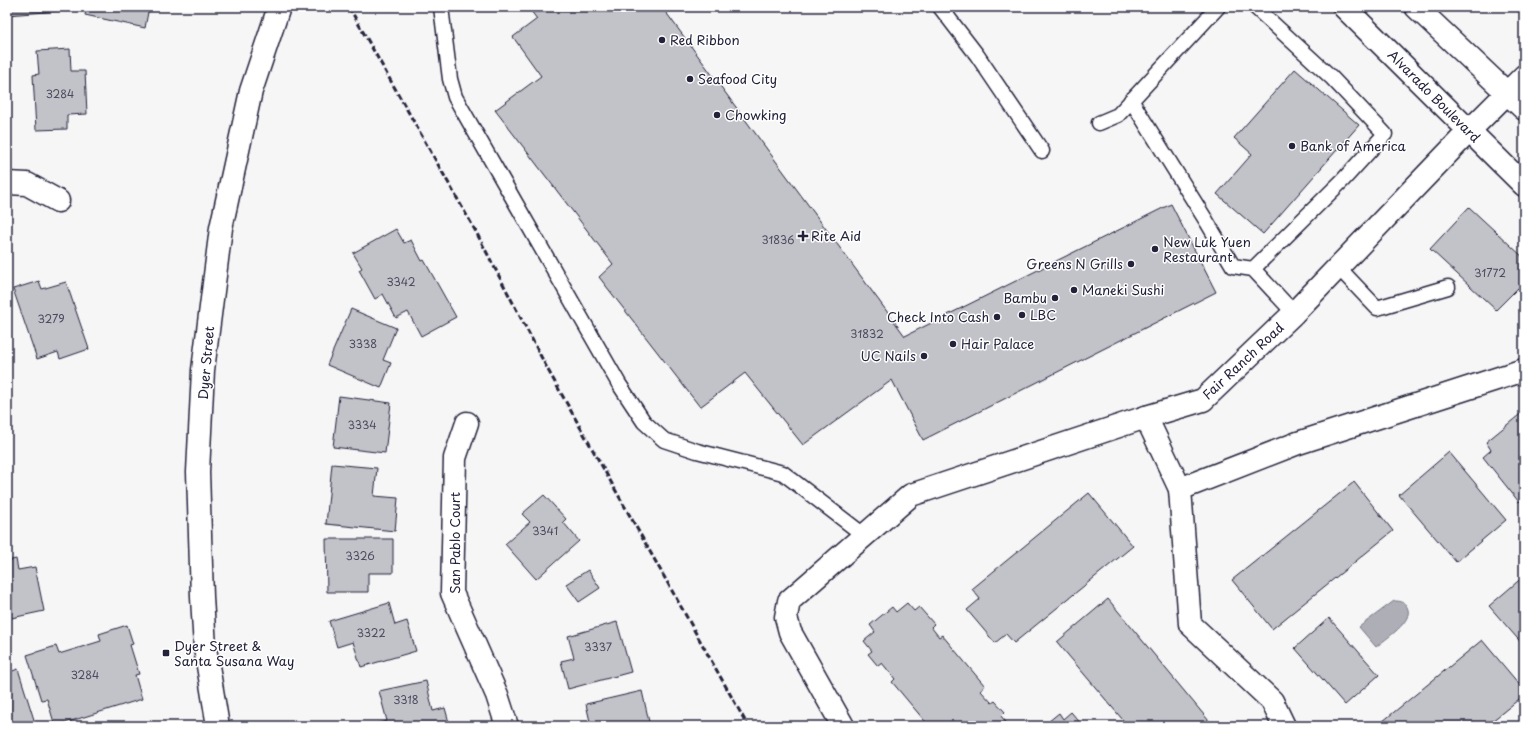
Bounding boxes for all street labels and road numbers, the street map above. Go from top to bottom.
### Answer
street label: Alvarado Boulevard [1384,45,1485,146]
street label: Fair Ranch Road [1198,318,1288,403]
street label: Dyer Street [193,325,218,401]
street label: San Pablo Court [445,492,464,594]

